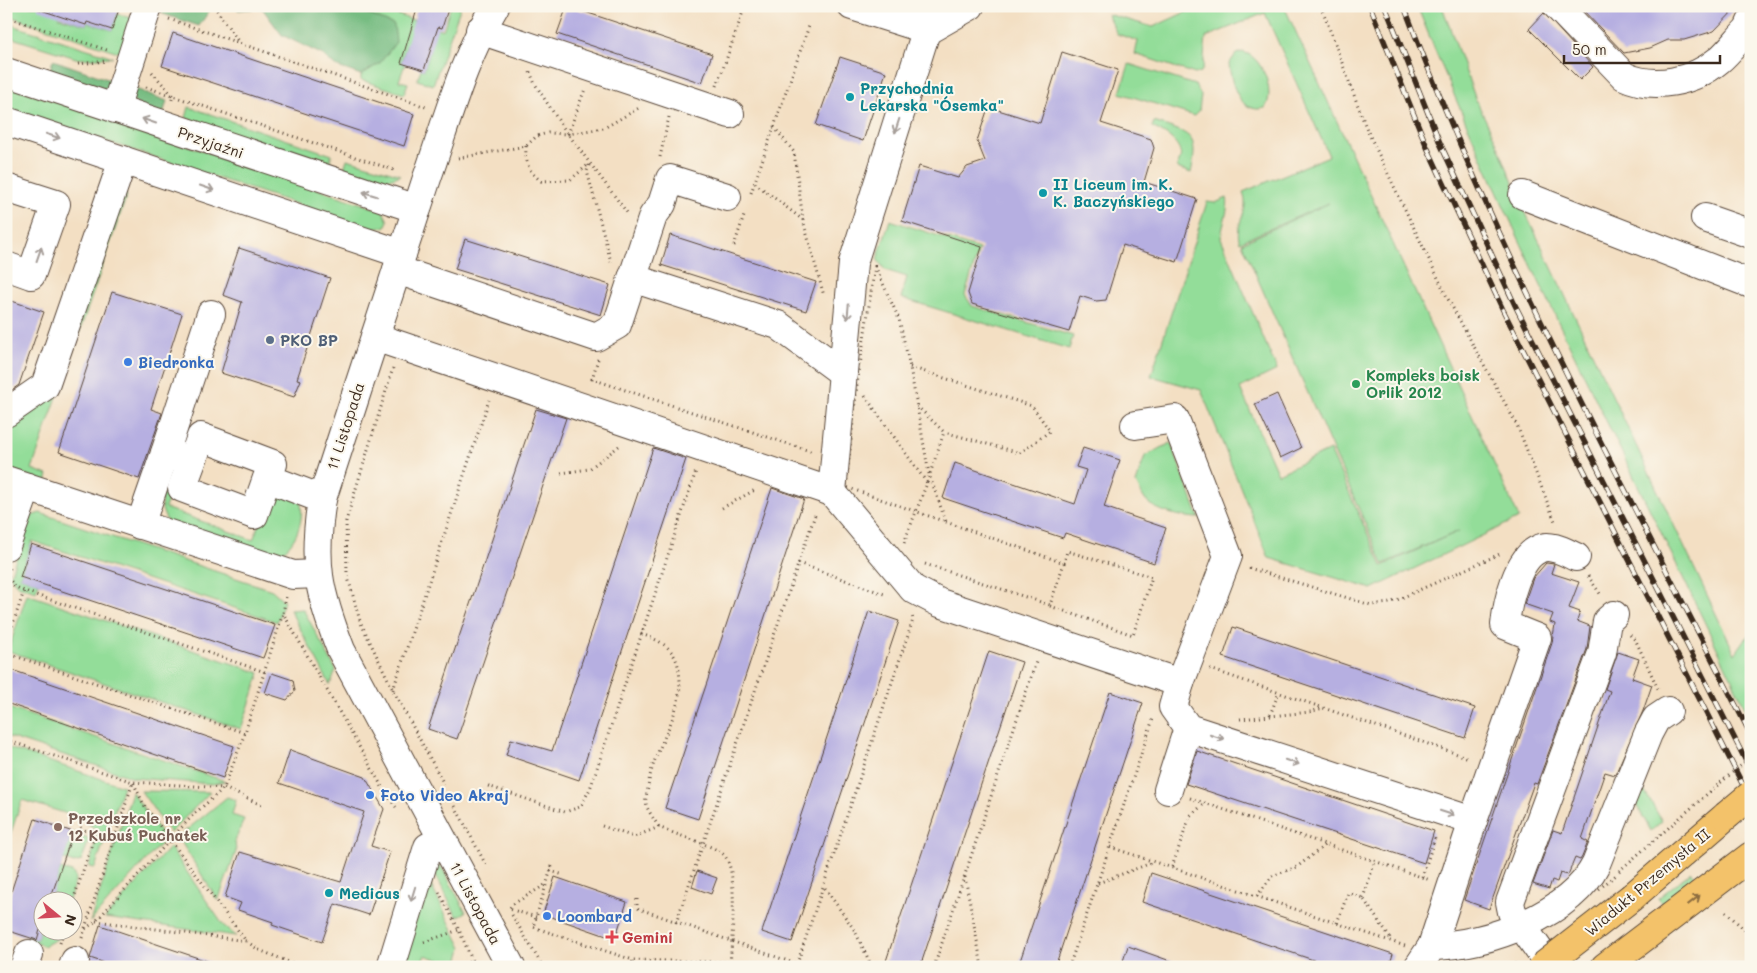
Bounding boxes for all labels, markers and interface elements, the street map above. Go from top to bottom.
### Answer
scale bar [1564,32,1721,64]
text: 50 m [1572,39,1607,59]
place label: Przychodnia Lekarska "Ósemka" [860,78,1004,115]
marker: Przychodnia Lekarska "Ósemka" [844,91,856,103]
one-way arrow [142,116,158,125]
one-way arrow [891,118,901,134]
street label: Przyjaźni [175,121,247,163]
one-way arrow [44,132,60,141]
place label: II Liceum im. K. K. Baczyńskiego [1053,174,1174,211]
one-way arrow [198,183,214,193]
marker: II Liceum im. K. K. Baczyńskiego [1037,187,1049,199]
one-way arrow [362,189,378,199]
one-way arrow [35,246,44,262]
one-way arrow [844,303,853,319]
place label: PKO BP [280,330,338,350]
marker: PKO BP [264,334,276,346]
place label: Biedronka [138,352,214,372]
marker: Biedronka [122,356,134,368]
place label: Kompleks boisk Orlik 2012 [1366,365,1480,402]
marker: Kompleks boisk Orlik 2012 [1350,378,1362,390]
street label: 11 Listopada [321,380,369,472]
one-way arrow [1209,733,1225,743]
one-way arrow [1284,758,1300,767]
place label: Foto Video Akraj [380,785,509,805]
marker: Foto Video Akraj [364,789,376,801]
place label: Przedszkole nr 12 Kubuś Puchatek [68,808,207,845]
one-way arrow [1438,809,1454,818]
marker: Przedszkole nr 12 Kubuś Puchatek [52,821,64,833]
street label: Wiadukt Przemysła II [1580,823,1714,940]
street label: 11 Listopada [446,858,506,948]
place label: Medicus [339,883,400,903]
one-way arrow [408,886,418,902]
marker: Medicus [323,887,335,899]
north arrow [32,890,82,940]
one-way arrow [1687,894,1700,905]
place label: Loombard [557,906,632,926]
marker: Loombard [541,910,553,922]
text: N [60,912,82,928]
place label: Gemini [622,927,673,947]
marker: Gemini [606,931,618,943]

